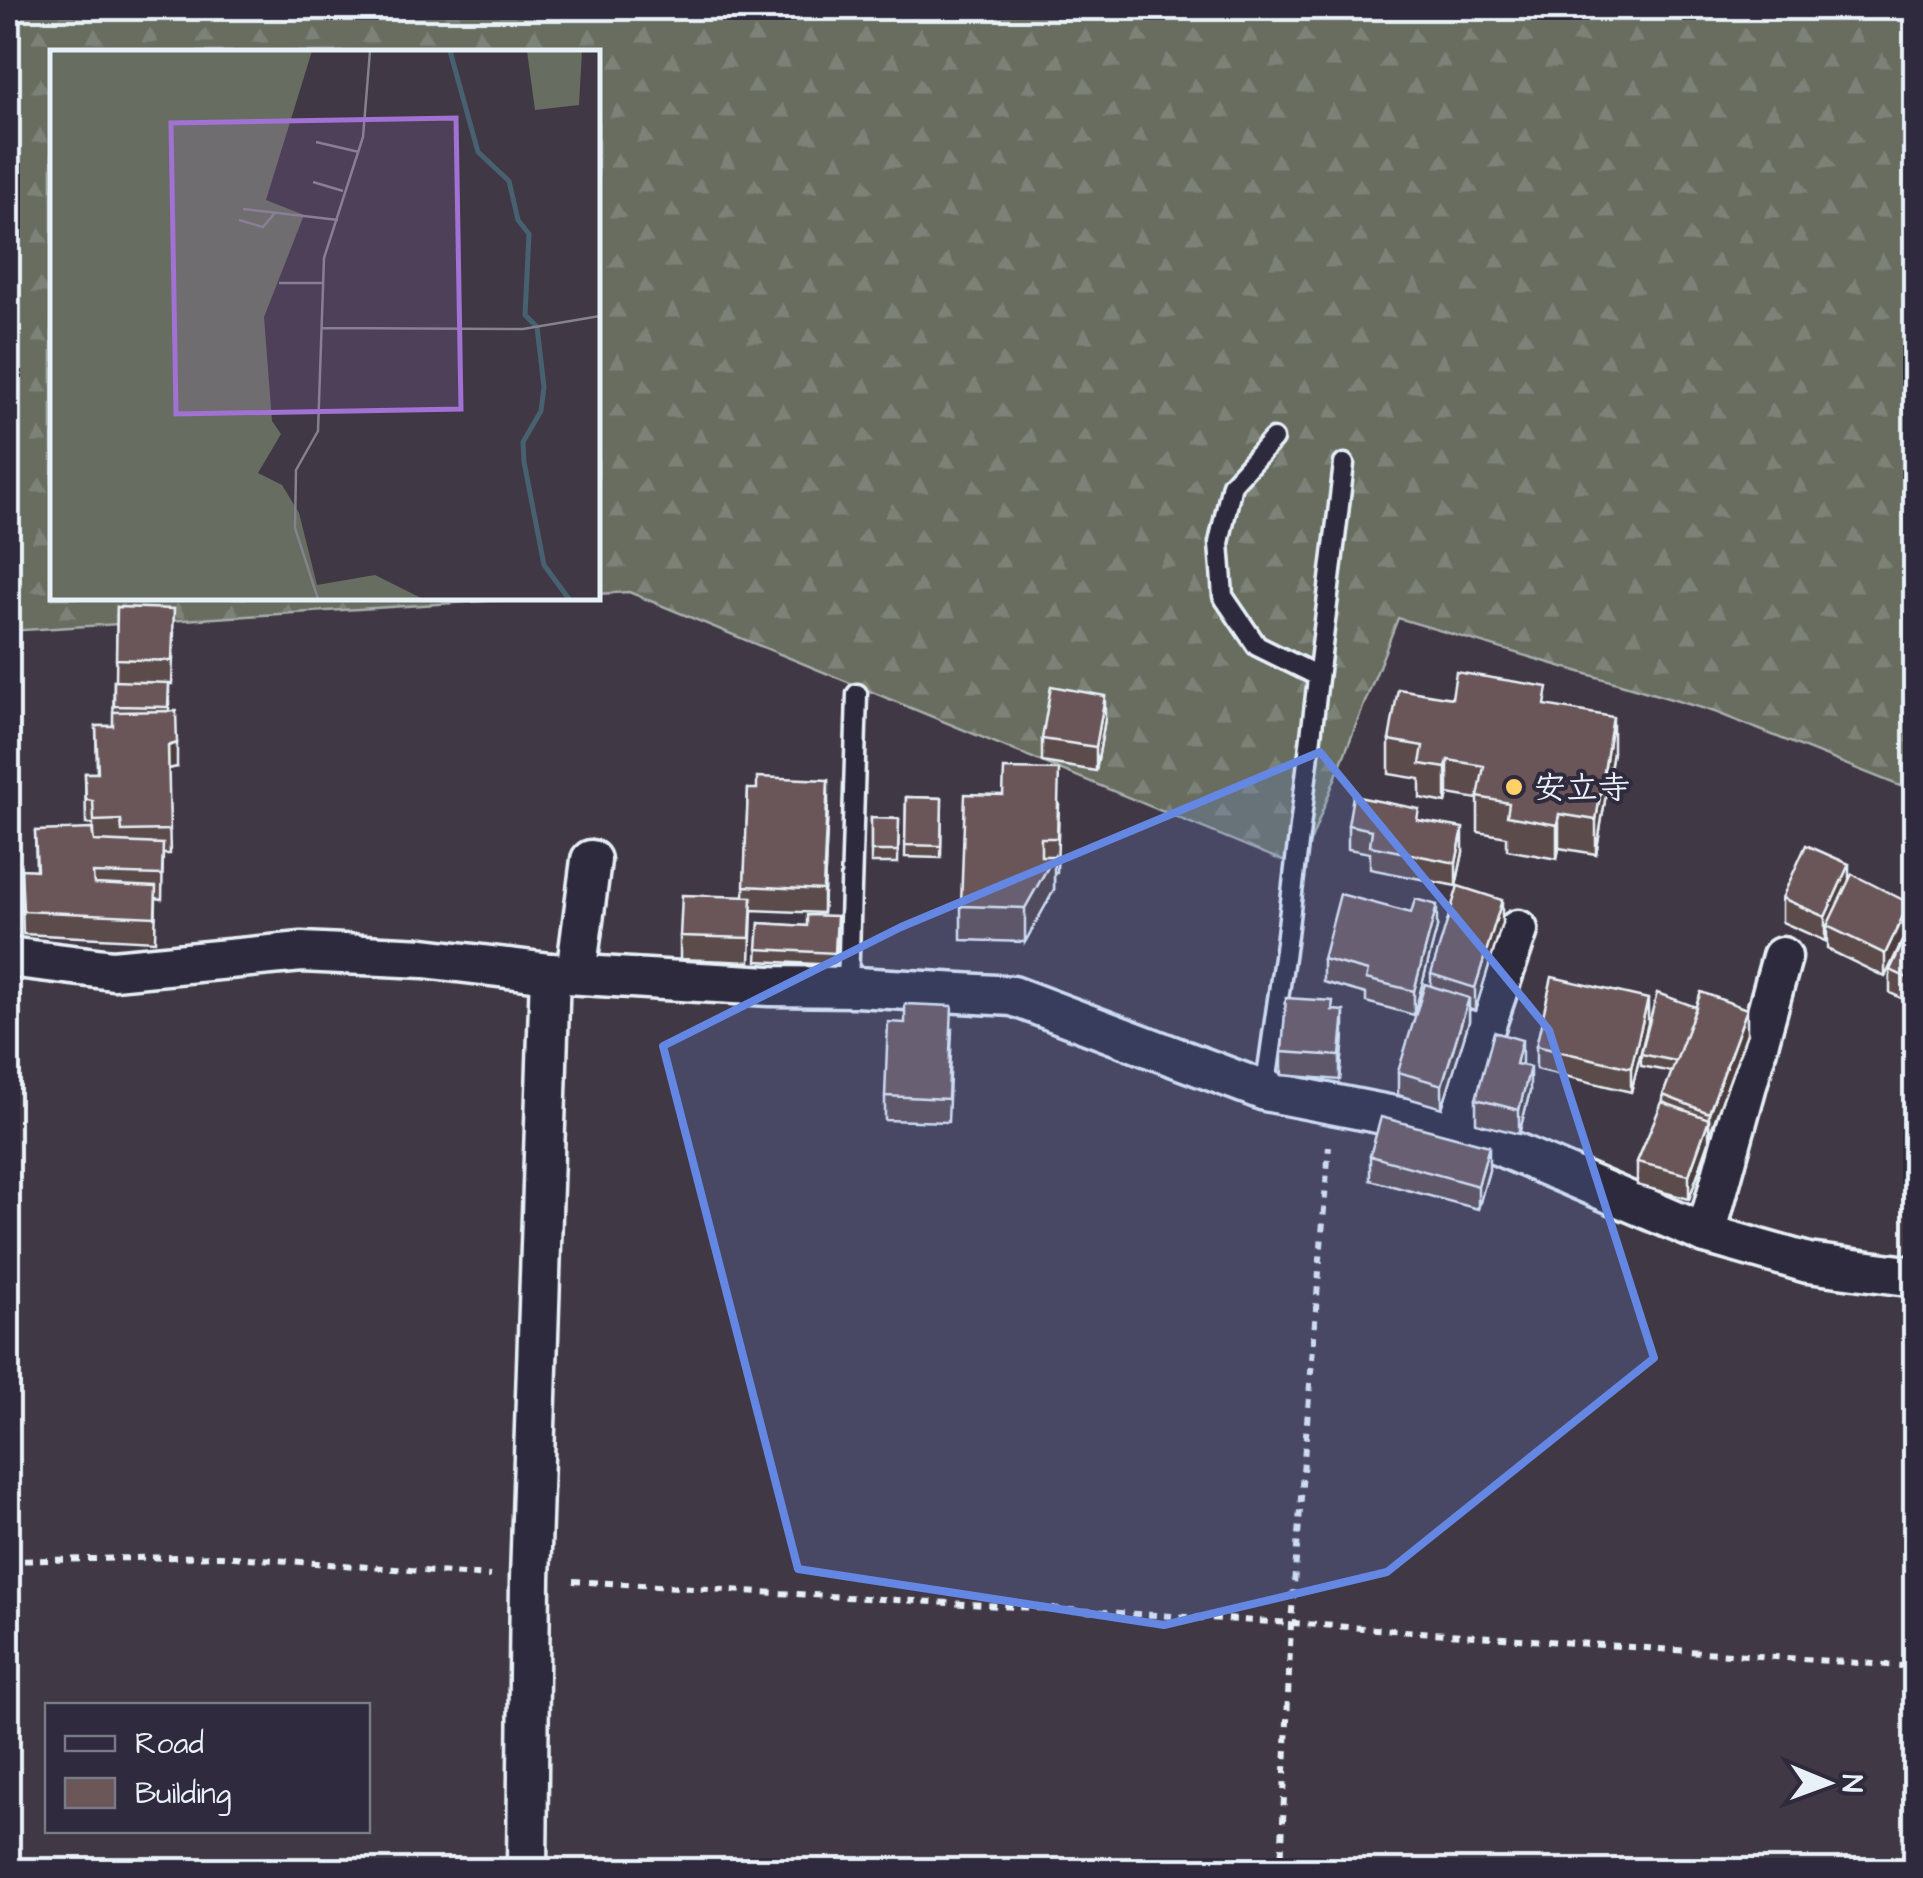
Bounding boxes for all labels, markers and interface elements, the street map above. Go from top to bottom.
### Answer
inset map [50,50,600,600]
place label: 安立寺 [1534,766,1630,811]
marker: 安立寺 [1503,776,1525,798]
legend [45,1703,370,1833]
text: Road [135,1723,204,1765]
north arrow [1778,1733,1878,1833]
text: Building [135,1773,231,1816]
text: N [1832,1774,1871,1793]

